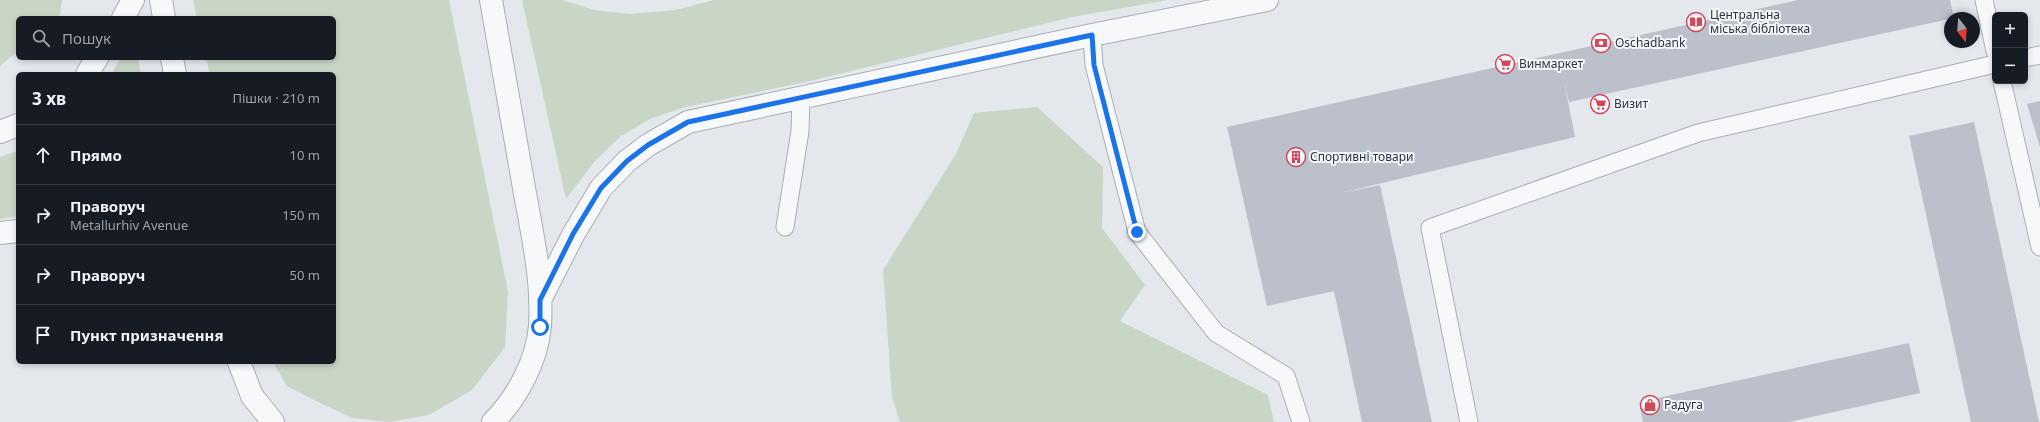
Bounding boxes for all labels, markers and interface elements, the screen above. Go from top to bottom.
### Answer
place label: Центральна міська бібліотека [1710,6,1810,37]
library icon: Центральна міська бібліотека [1685,11,1707,33]
north arrow [1944,12,1980,48]
map controls [1992,12,2028,84]
button: + [1992,12,2028,48]
search box [16,16,336,60]
icon: search [30,27,52,49]
text: Пошук [62,28,111,48]
bank icon: Oschadbank [1590,32,1612,54]
place label: Oschadbank [1615,34,1686,51]
button: − [1992,48,2028,84]
supermarket icon: Винмаркет [1494,53,1516,75]
place label: Винмаркет [1519,55,1583,72]
text: 3 хв [32,87,66,110]
text: Пішки · 210 m [232,89,320,107]
supermarket icon: Визит [1589,93,1611,115]
place label: Визит [1614,95,1649,112]
icon: ahead [32,144,54,166]
text: Прямо [70,145,122,165]
text: 10 m [290,146,320,164]
building icon: Спортивні товари [1285,146,1307,168]
place label: Спортивні товари [1310,148,1413,165]
text: Праворуч [70,196,145,216]
icon: right [32,204,54,226]
text: 150 m [282,206,320,224]
text: Metallurhiv Avenue [70,216,188,234]
route end [1128,223,1146,241]
icon: right [32,264,54,286]
text: Праворуч [70,265,145,285]
text: 50 m [290,266,320,284]
route start [531,318,549,336]
icon: arrive [32,324,54,346]
text: Пункт призначення [70,325,224,345]
shop icon: Радуга [1639,394,1661,416]
place label: Радуга [1664,396,1703,413]

